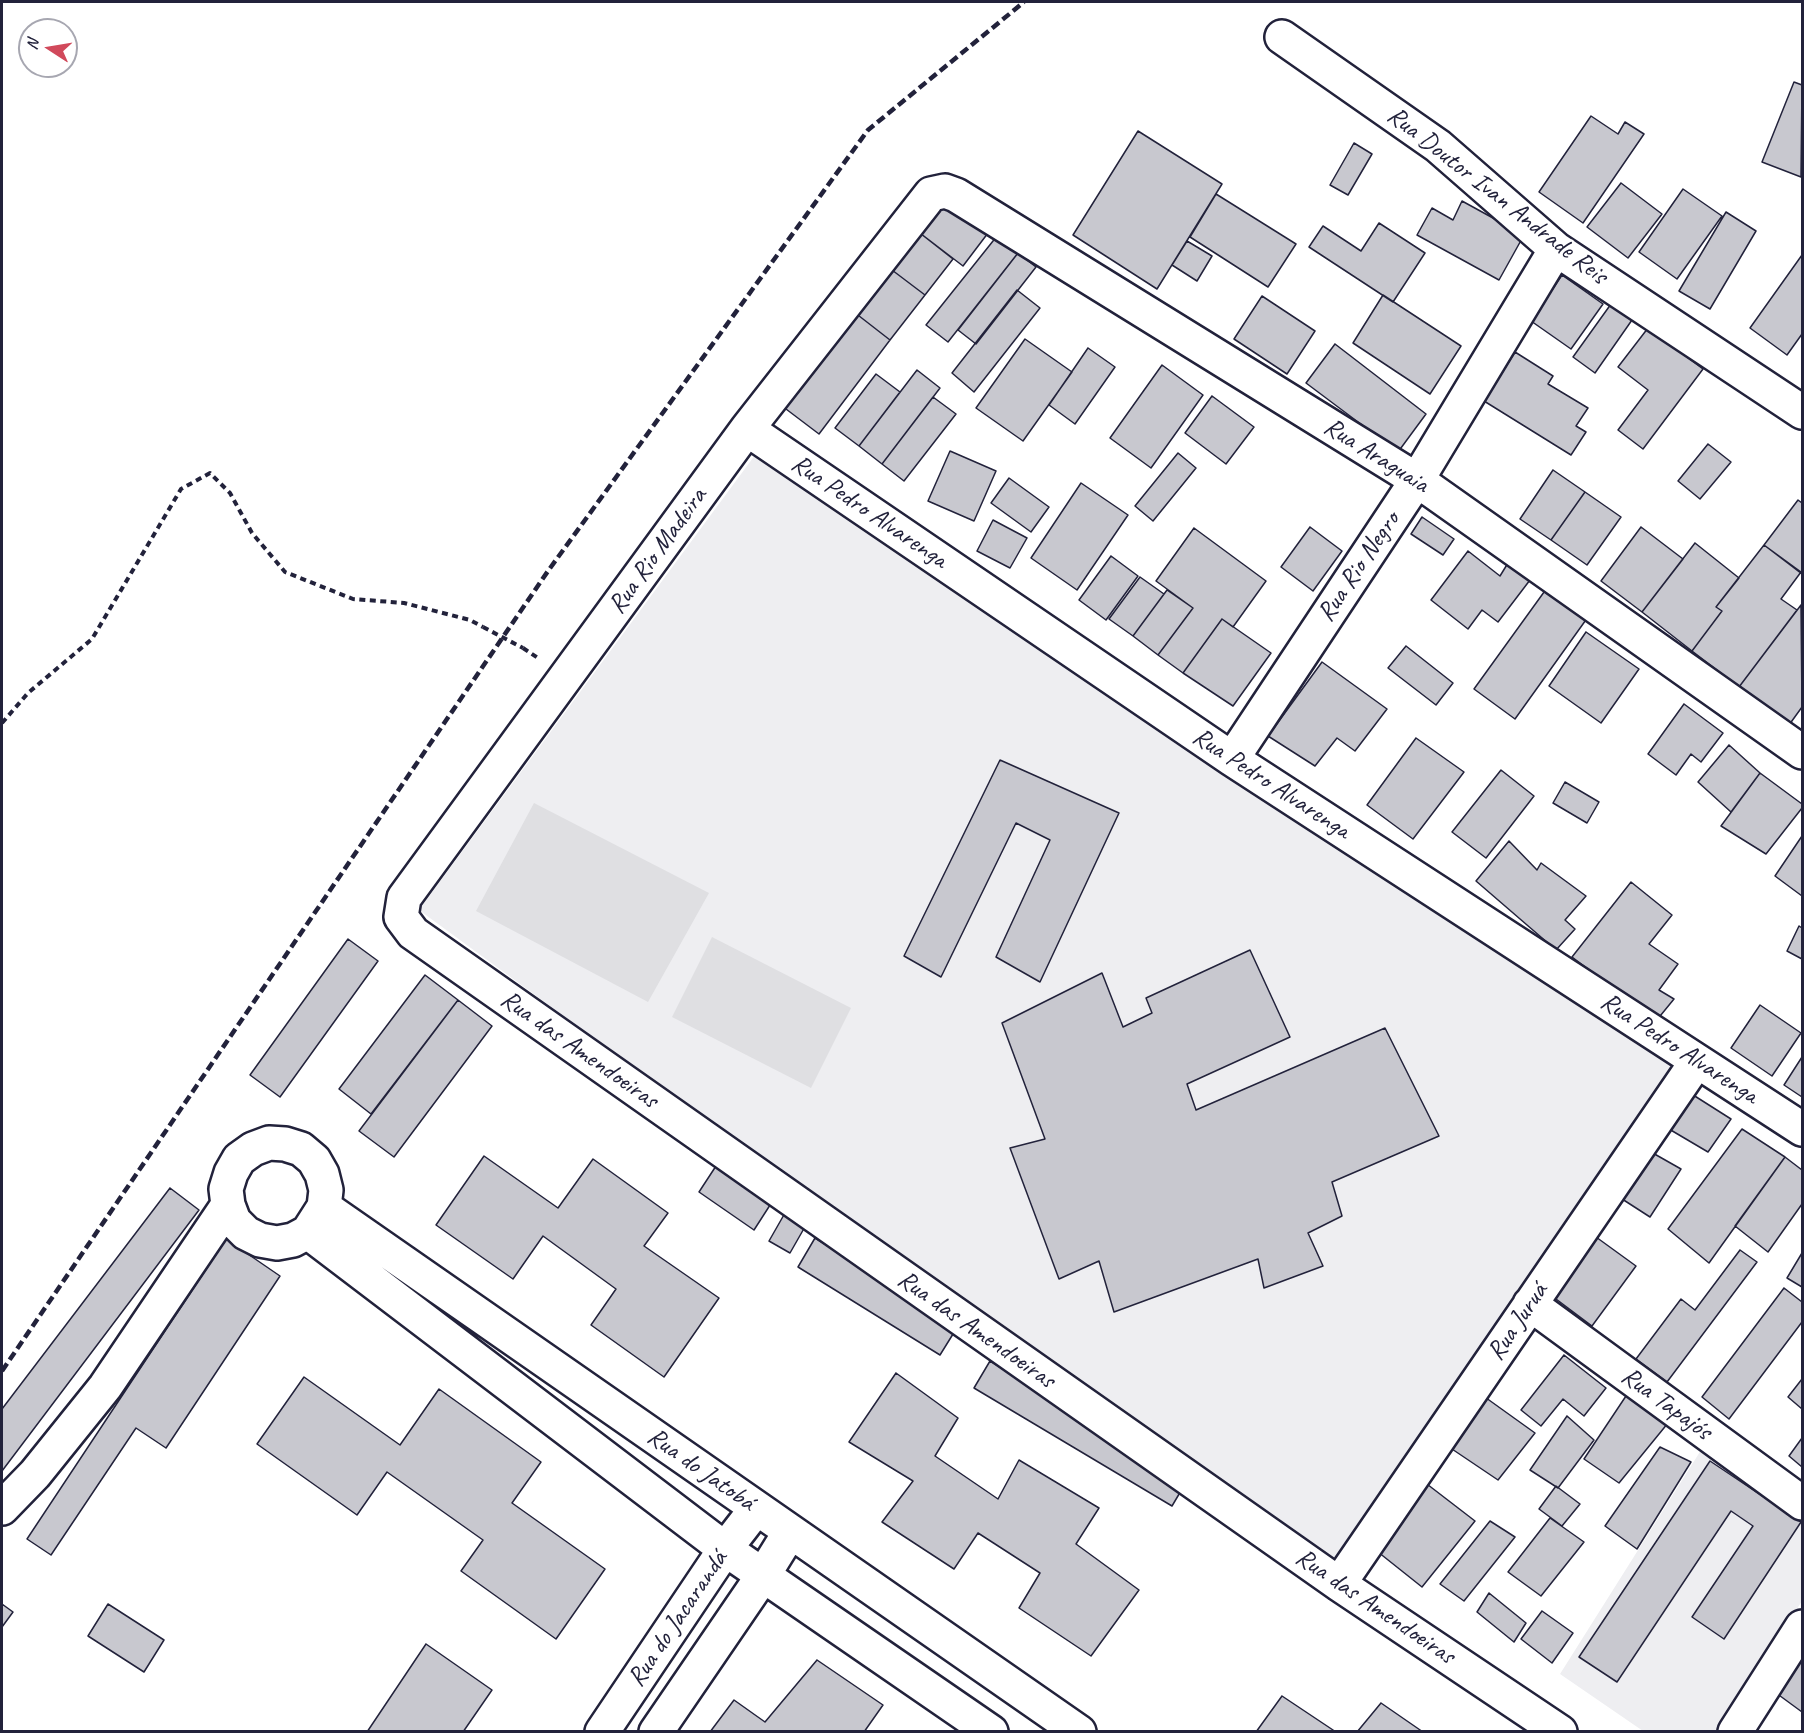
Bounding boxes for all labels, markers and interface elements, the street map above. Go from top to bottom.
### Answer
north arrow [18,18,78,78]
text: N [22,38,43,52]
street label: Rua Doutor Ivan Andrade Reis [1381,100,1613,292]
street label: Rua Araguaia [1318,412,1434,500]
street label: Rua Pedro Alvarenga [785,448,953,576]
street label: Rua Rio Madeira [602,482,714,620]
street label: Rua Rio Negro [1311,506,1407,628]
street label: Rua Pedro Alvarenga [1186,722,1356,846]
street label: Rua das Amendoeiras [494,984,664,1116]
street label: Rua Pedro Alvarenga [1594,987,1764,1111]
street label: Rua das Amendoeiras [891,1264,1061,1396]
street label: Rua Juruá [1481,1277,1555,1367]
street label: Rua Tapajós [1615,1361,1717,1447]
street label: Rua do Jatobá [641,1421,761,1519]
street label: Rua das Amendoeiras [1289,1542,1461,1672]
street label: Rua do Jacarandá [621,1545,735,1693]

